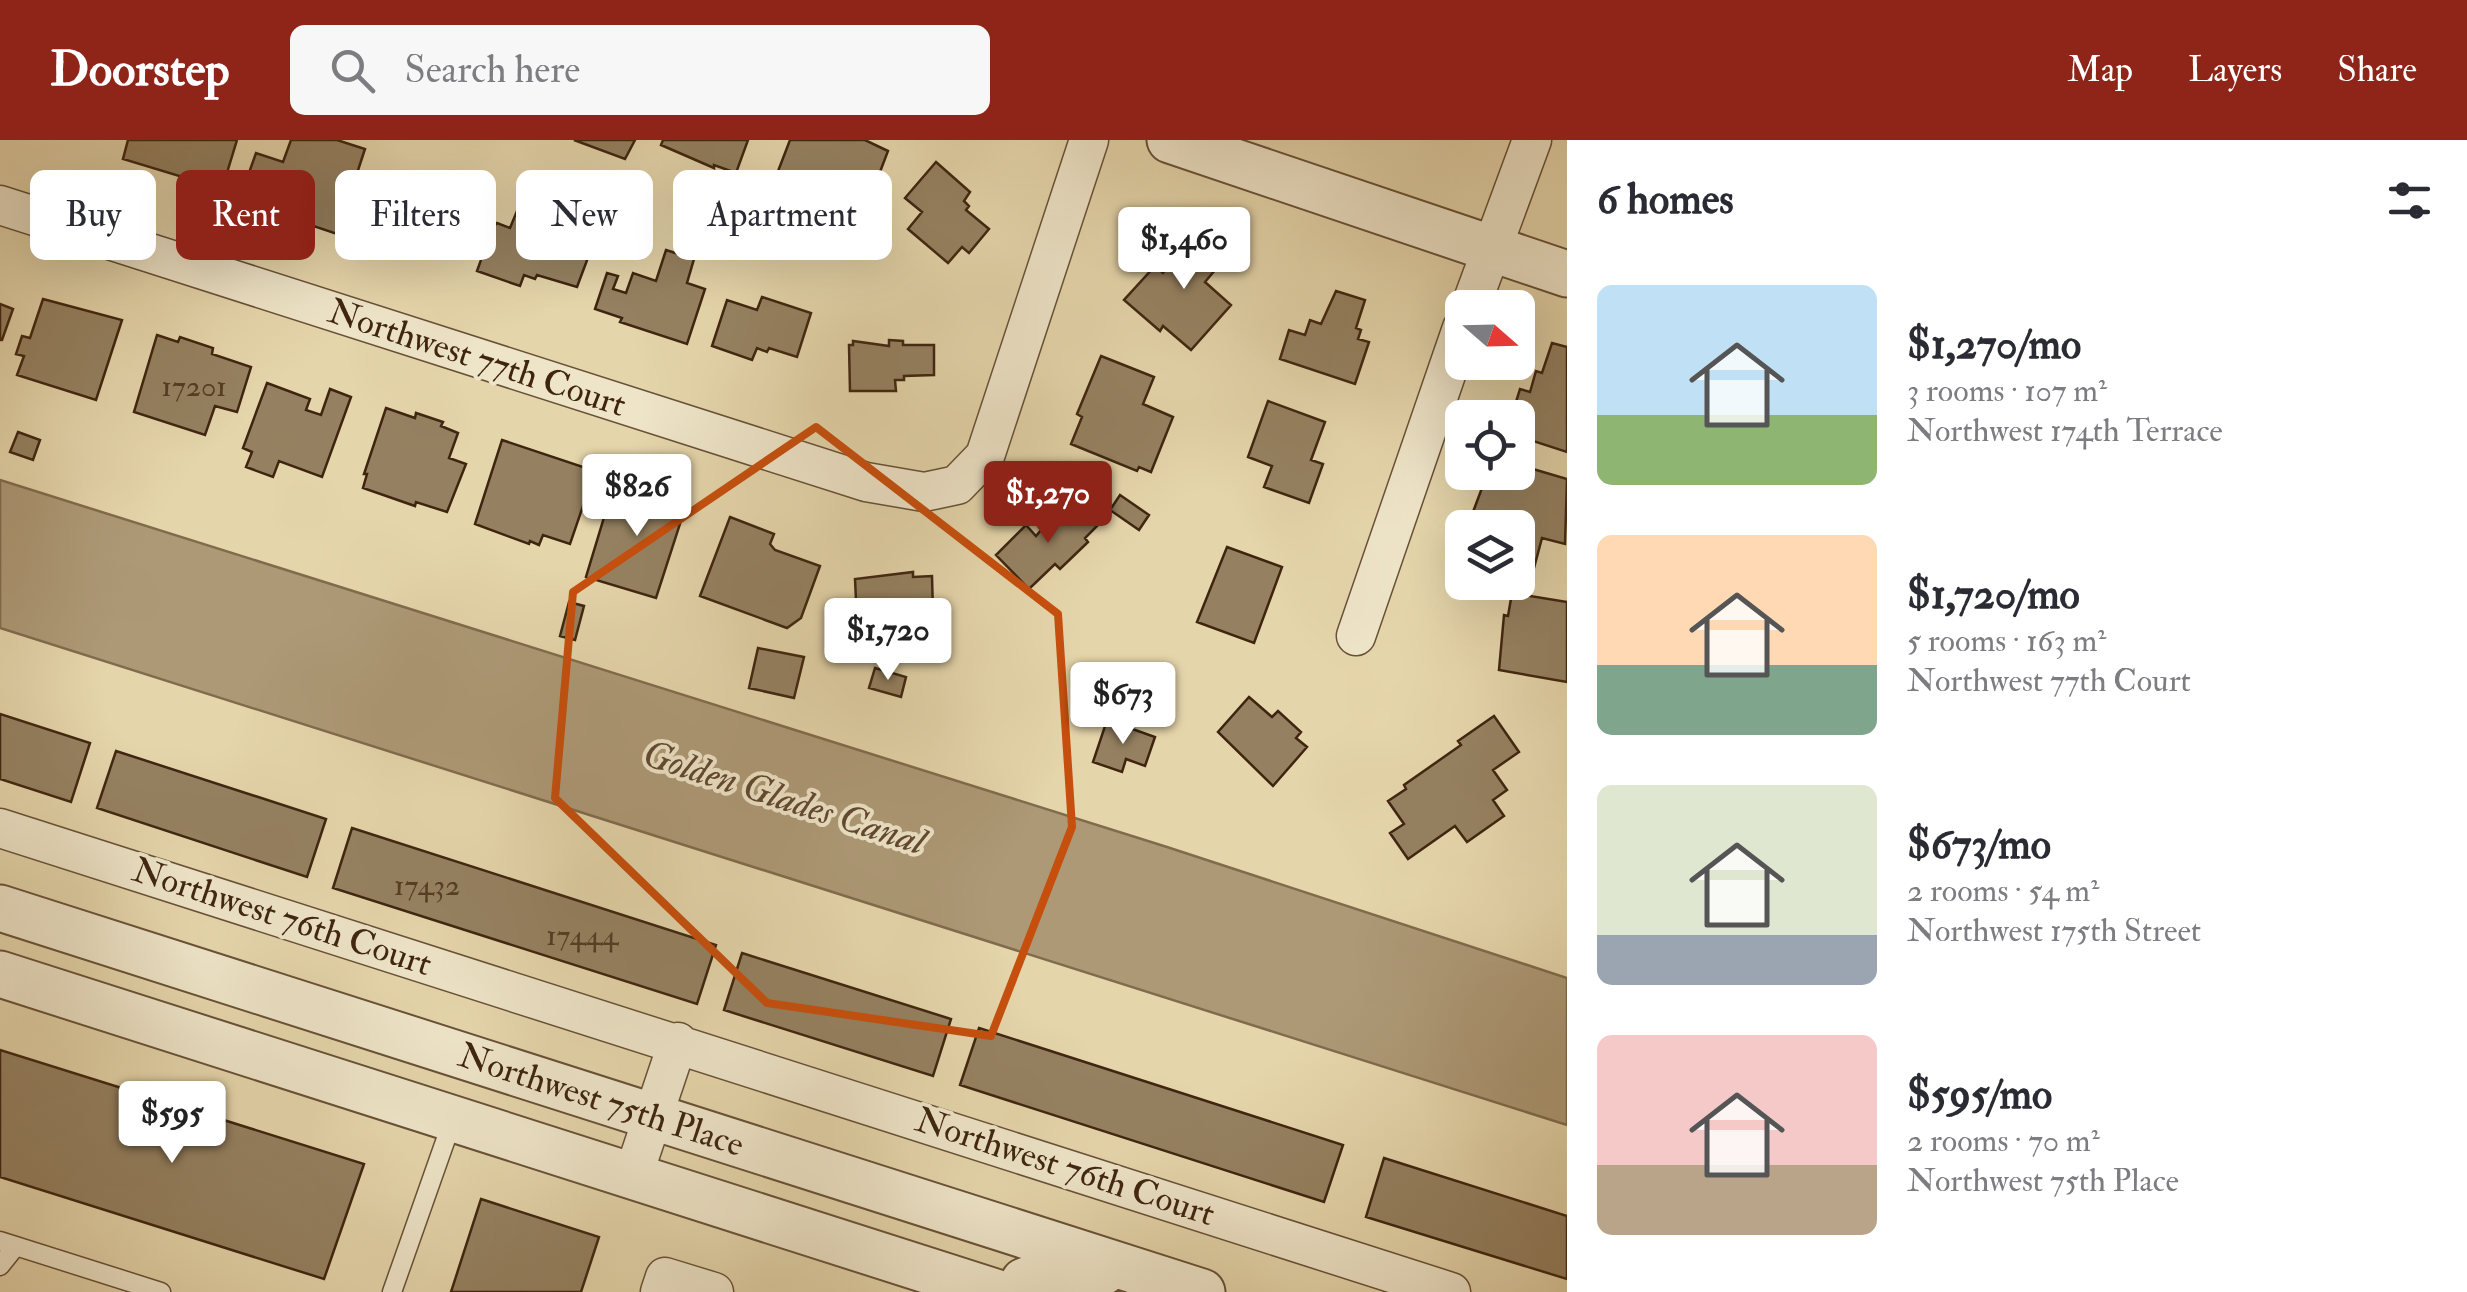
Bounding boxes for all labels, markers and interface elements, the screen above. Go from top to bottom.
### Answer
search box [290,25,990,115]
text: Doorstep [50,40,230,100]
icon: search [325,43,380,98]
text: Search here [405,46,580,94]
text: Map [2067,48,2133,92]
text: Layers [2188,48,2282,92]
text: Share [2337,48,2417,92]
chip: Buy [30,170,156,260]
chip: Rent [176,170,315,260]
chip: Filters [335,170,496,260]
chip: New [516,170,653,260]
chip: Apartment [673,170,892,260]
icon: filters [2382,173,2437,228]
text: 6 homes [1597,174,1734,226]
pin: $1,460 [1103,207,1265,292]
text: $1,460 [1140,219,1228,259]
street label: Northwest 77th Court [323,289,631,427]
north arrow [1445,290,1535,380]
map controls [1445,290,1535,600]
text: $1,270/mo [1907,319,2081,371]
icon: home [1677,325,1797,445]
house number: 17201 [161,368,227,405]
text: 3 rooms · 107 m² [1907,371,2107,411]
button: locate [1445,400,1535,490]
text: Northwest 174th Terrace [1907,411,2223,451]
pin: $826 [578,454,696,539]
pin: $1,270 [967,461,1129,546]
text: $826 [604,466,670,506]
text: $1,270 [1006,473,1090,513]
button: layers [1445,510,1535,600]
text: $1,720/mo [1907,569,2080,621]
icon: home [1677,575,1797,695]
pin: $1,720 [807,598,969,683]
text: $1,720 [846,610,930,650]
text: 5 rooms · 163 m² [1907,621,2106,661]
text: Northwest 77th Court [1907,661,2191,701]
pin: $673 [1064,662,1182,747]
text: $673 [1092,674,1154,714]
water label: Golden Glades Canal [637,730,934,867]
text: $673/mo [1907,819,2051,871]
icon: home [1677,825,1797,945]
street label: Northwest 76th Court [127,848,437,986]
house number: 17432 [394,867,460,904]
text: 2 rooms · 54 m² [1907,871,2099,911]
text: Northwest 175th Street [1907,911,2201,951]
house number: 17444 [546,917,620,954]
street label: Northwest 75th Place [453,1033,749,1167]
text: $595/mo [1907,1069,2052,1121]
icon: home [1677,1075,1797,1195]
pin: $595 [113,1081,231,1166]
text: $595 [141,1093,203,1133]
street label: Northwest 76th Court [910,1098,1220,1236]
text: 2 rooms · 70 m² [1907,1121,2100,1161]
text: Northwest 75th Place [1907,1161,2179,1201]

